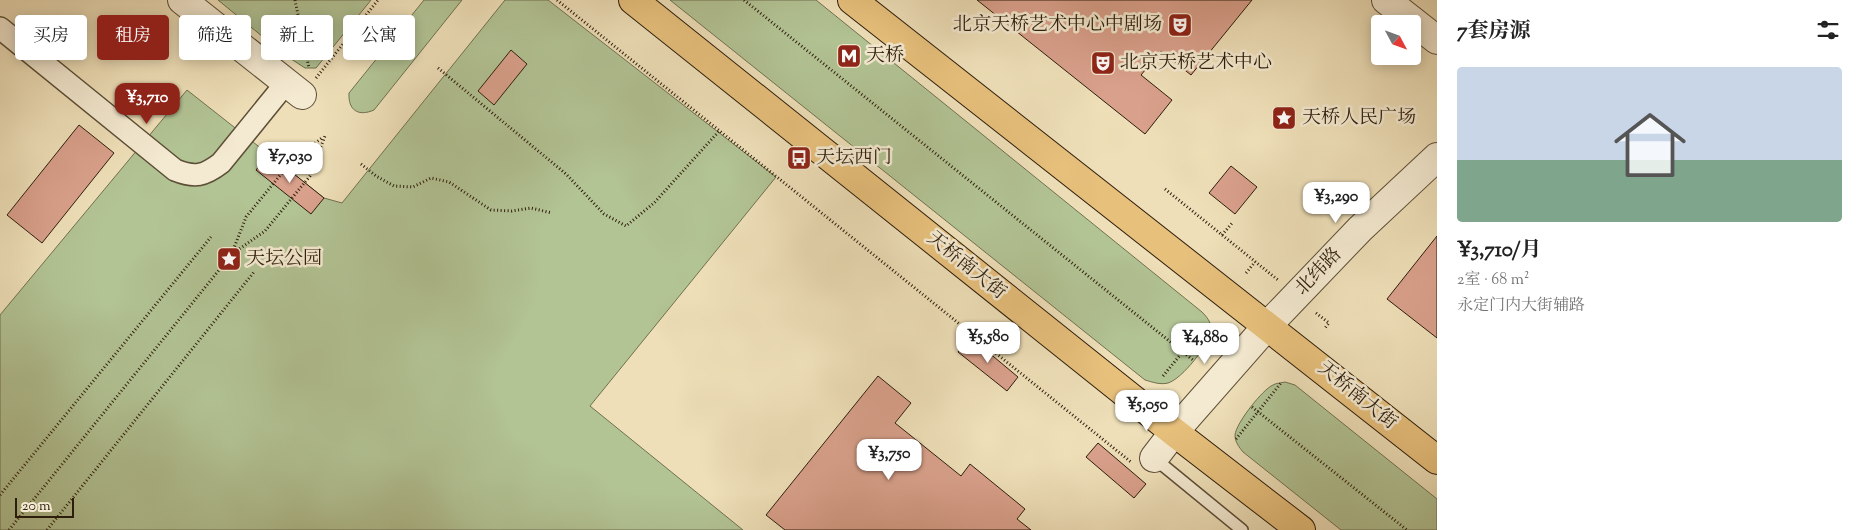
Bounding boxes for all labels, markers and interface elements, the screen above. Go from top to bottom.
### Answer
place label: 北京天桥艺术中心中剧场 [953,12,1162,39]
theatre icon: 北京天桥艺术中心中剧场 [1167,12,1193,38]
chip: 买房 [15,15,87,60]
chip: 租房 [97,15,169,60]
chip: 筛选 [179,15,251,60]
chip: 新上 [261,15,333,60]
chip: 公寓 [343,15,415,60]
north arrow [1371,15,1421,65]
map controls [1371,15,1421,65]
icon: filters [1814,16,1842,44]
text: 7套房源 [1457,17,1531,47]
metro station icon: 天桥 [836,43,862,69]
place label: 天桥 [866,43,904,70]
theatre icon: 北京天桥艺术中心 [1090,50,1116,76]
place label: 北京天桥艺术中心 [1120,50,1272,77]
pin: ¥3,710 [106,82,188,125]
text: ¥3,710 [126,87,168,110]
icon: home [1605,100,1695,190]
place icon: 天桥人民广场 [1271,105,1297,131]
place label: 天桥人民广场 [1302,105,1416,132]
pin: ¥7,030 [249,142,331,184]
bus stop icon: 天坛西门 [786,145,812,171]
place label: 天坛西门 [816,145,892,172]
text: ¥7,030 [268,146,312,169]
pin: ¥3,290 [1295,182,1377,224]
text: ¥3,290 [1314,186,1358,209]
street label: 天桥南大街 [921,226,1011,306]
text: ¥3,710/月 [1457,236,1542,266]
street label: 北纬路 [1289,242,1349,302]
place icon: 天坛公园 [216,246,242,272]
place label: 天坛公园 [246,246,322,273]
text: 2室 · 68 m² [1457,269,1529,292]
text: 永定门内大街辅路 [1457,295,1585,318]
pin: ¥5,580 [947,322,1029,364]
pin: ¥4,880 [1164,322,1246,365]
text: ¥5,580 [967,326,1009,349]
text: ¥4,880 [1182,327,1228,350]
street label: 天桥南大街 [1312,356,1402,436]
pin: ¥5,050 [1106,390,1188,432]
text: ¥5,050 [1126,394,1168,417]
pin: ¥3,750 [848,438,930,481]
text: ¥3,750 [868,443,910,466]
scale bar [15,495,74,518]
text: 20 m [22,497,51,517]

